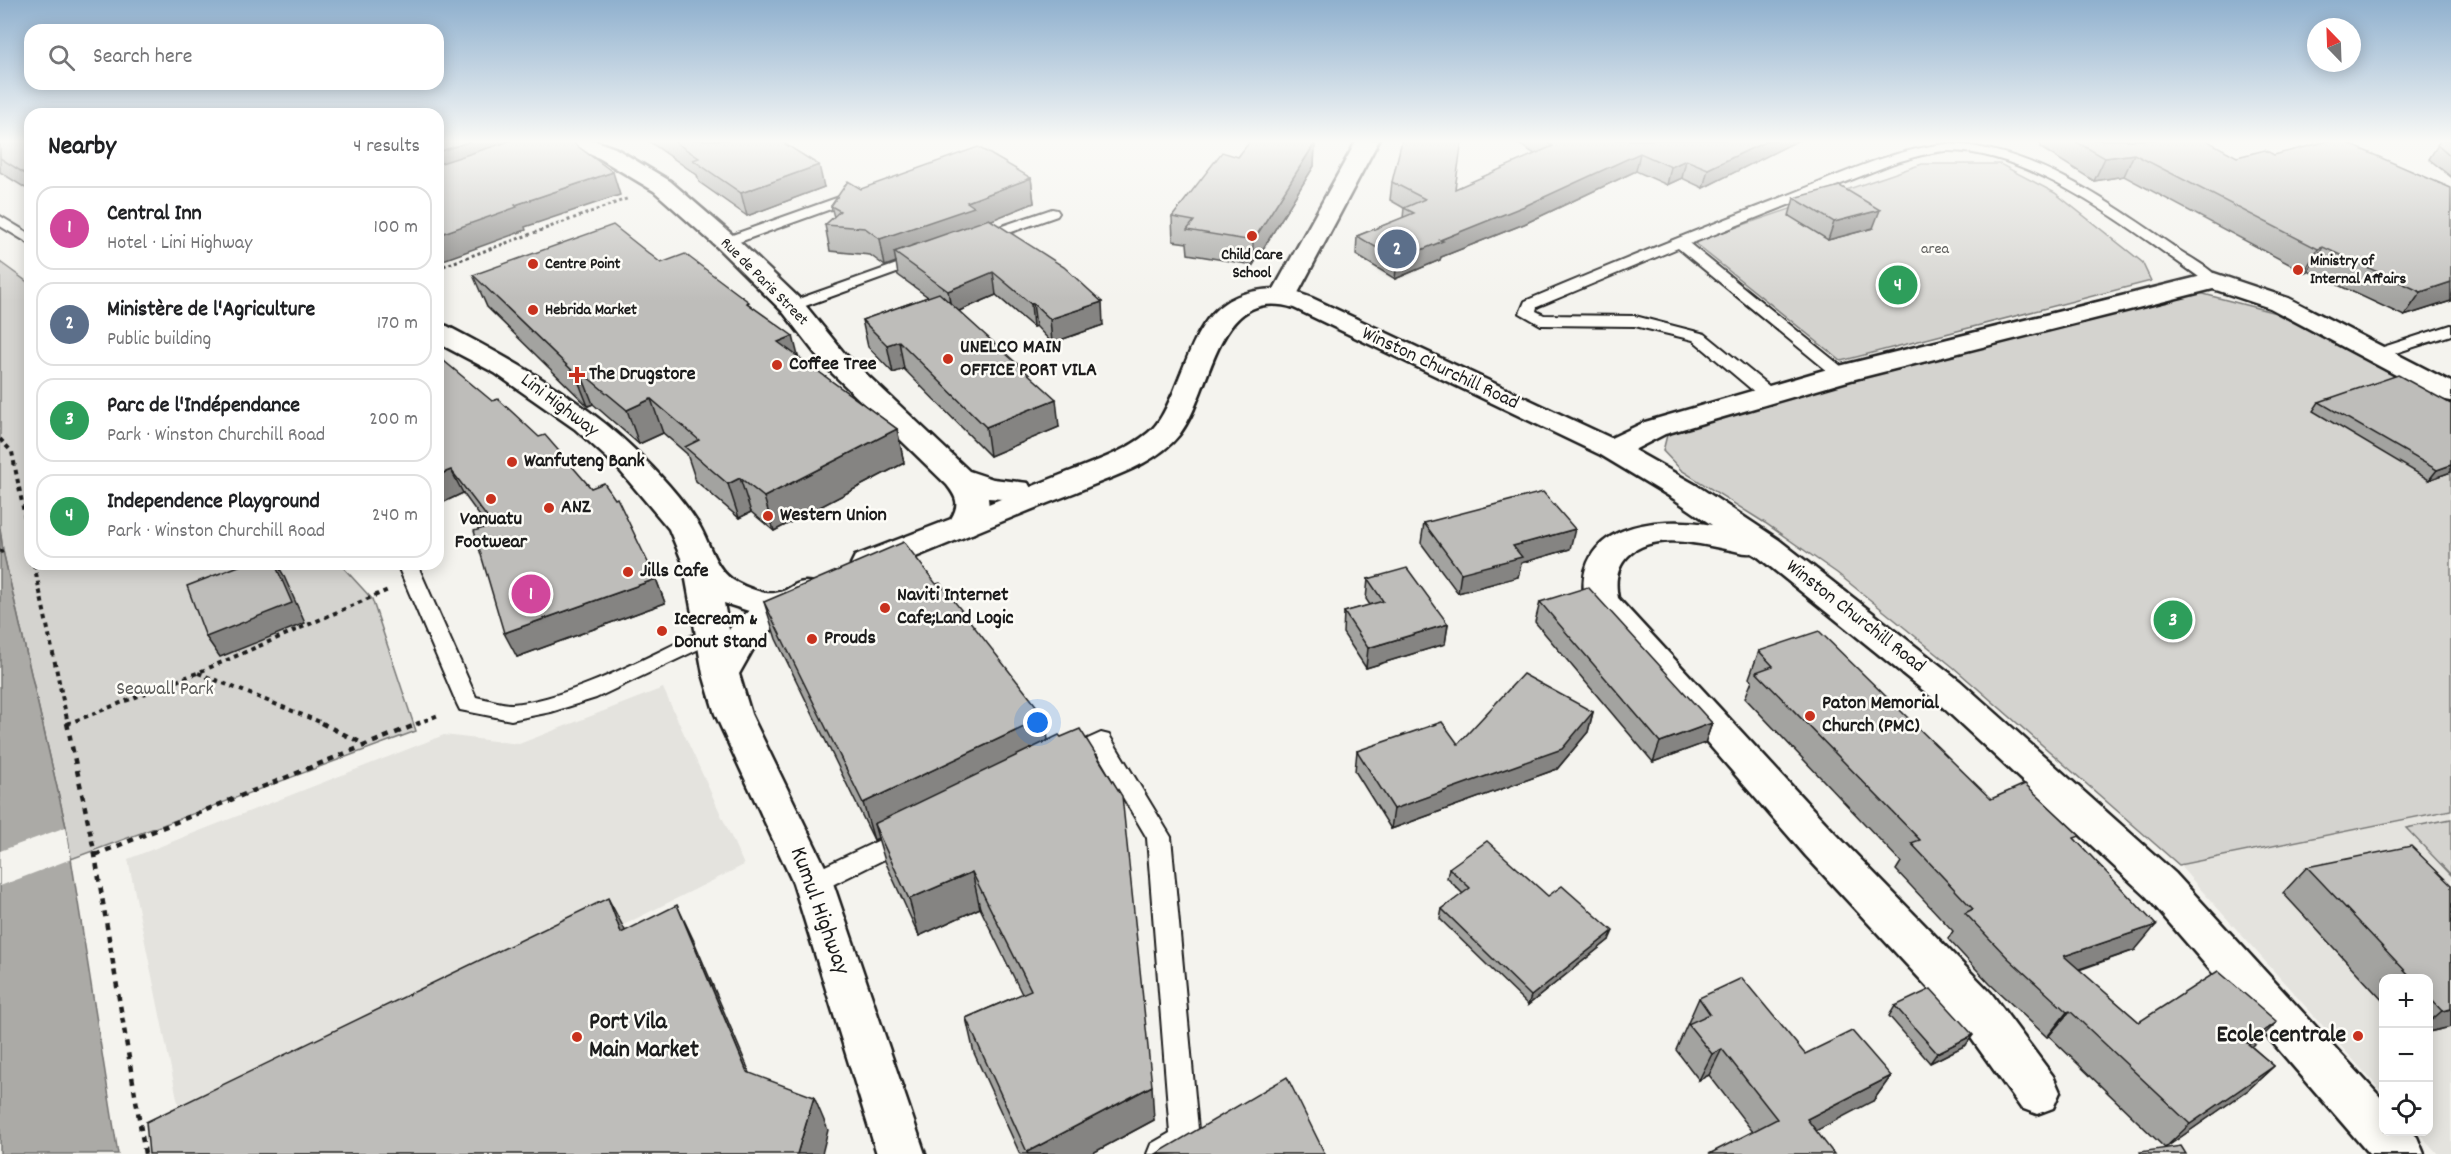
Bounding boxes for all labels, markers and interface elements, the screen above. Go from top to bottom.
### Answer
north arrow [2307,18,2361,72]
search box [24,24,444,90]
icon: search [45,41,78,74]
text: Search here [93,42,192,73]
text: Nearby [48,129,116,166]
text: 4 results [353,133,420,161]
text: Central Inn [107,199,202,230]
text: 1 [67,214,72,242]
text: 100 m [374,214,418,242]
pin: 2 [1378,226,1416,272]
marker: Child Care School [1245,229,1259,243]
text: Hotel · Lini Highway [107,230,252,258]
street label: Rue de Paris Street [715,233,813,331]
park label: area [1921,238,1949,261]
place label: Child Care School [1221,244,1283,285]
place label: Ministry of Internal Affairs [2310,250,2407,291]
place label: Centre Point [545,253,621,276]
marker: Centre Point [526,257,540,271]
pin: 4 [1878,262,1918,308]
marker: Ministry of Internal Affairs [2291,263,2305,277]
text: Ministère de l'Agriculture [107,295,315,326]
place label: Hebrida Market [545,299,637,322]
marker: Hebrida Market [526,303,540,317]
text: 2 [65,310,74,338]
text: 170 m [377,310,418,338]
street label: Winston Churchill Road [1357,320,1523,418]
text: Public building [107,326,211,354]
place label: UNELCO MAIN OFFICE PORT VILA [960,334,1097,385]
place label: Coffee Tree [789,351,877,379]
marker: UNELCO MAIN OFFICE PORT VILA [941,352,955,366]
marker: Coffee Tree [770,358,784,372]
place label: The Drugstore [589,361,696,389]
street label: Lini Highway [514,367,605,445]
marker: The Drugstore [570,368,584,382]
text: Parc de l'Indépendance [107,391,300,422]
text: 3 [65,406,74,434]
text: 200 m [369,406,418,434]
text: Park · Winston Churchill Road [107,422,325,450]
place label: Wanfuteng Bank [524,448,645,476]
marker: Wanfuteng Bank [505,455,519,469]
text: Independence Playground [107,487,320,518]
marker: Vanuatu Footwear [484,492,498,506]
place label: ANZ [561,494,592,522]
marker: ANZ [542,501,556,515]
text: 4 [65,502,74,530]
text: 240 m [372,502,418,530]
place label: Western Union [780,502,887,530]
place label: Vanuatu Footwear [455,506,528,557]
marker: Western Union [761,509,775,523]
text: Park · Winston Churchill Road [107,518,325,546]
street label: Winston Churchill Road [1779,554,1931,680]
place label: Jills Cafe [640,558,709,586]
marker: Jills Cafe [621,565,635,579]
pin: 1 [512,572,550,616]
place label: Naviti Internet Cafe;Land Logic [897,582,1014,633]
pin: 3 [2154,598,2192,642]
marker: Naviti Internet Cafe;Land Logic [878,601,892,615]
place label: Icecream & Donut Stand [674,606,767,657]
marker: Icecream & Donut Stand [655,624,669,638]
place label: Prouds [824,625,876,653]
marker: Prouds [805,632,819,646]
park label: Seawall Park [116,676,214,704]
place label: Paton Memorial Church (PMC) [1822,690,1939,741]
your location [1023,708,1052,737]
marker: Paton Memorial Church (PMC) [1803,709,1817,723]
street label: Kumul Highway [780,842,858,981]
map controls [2379,974,2433,1136]
button: + [2379,974,2433,1028]
place label: Port Vila Main Market [589,1006,699,1068]
place label: Ecole centrale [2216,1019,2346,1053]
button: − [2379,1028,2433,1082]
marker: Ecole centrale [2351,1029,2365,1043]
marker: Port Vila Main Market [570,1030,584,1044]
button: locate [2379,1082,2433,1136]

